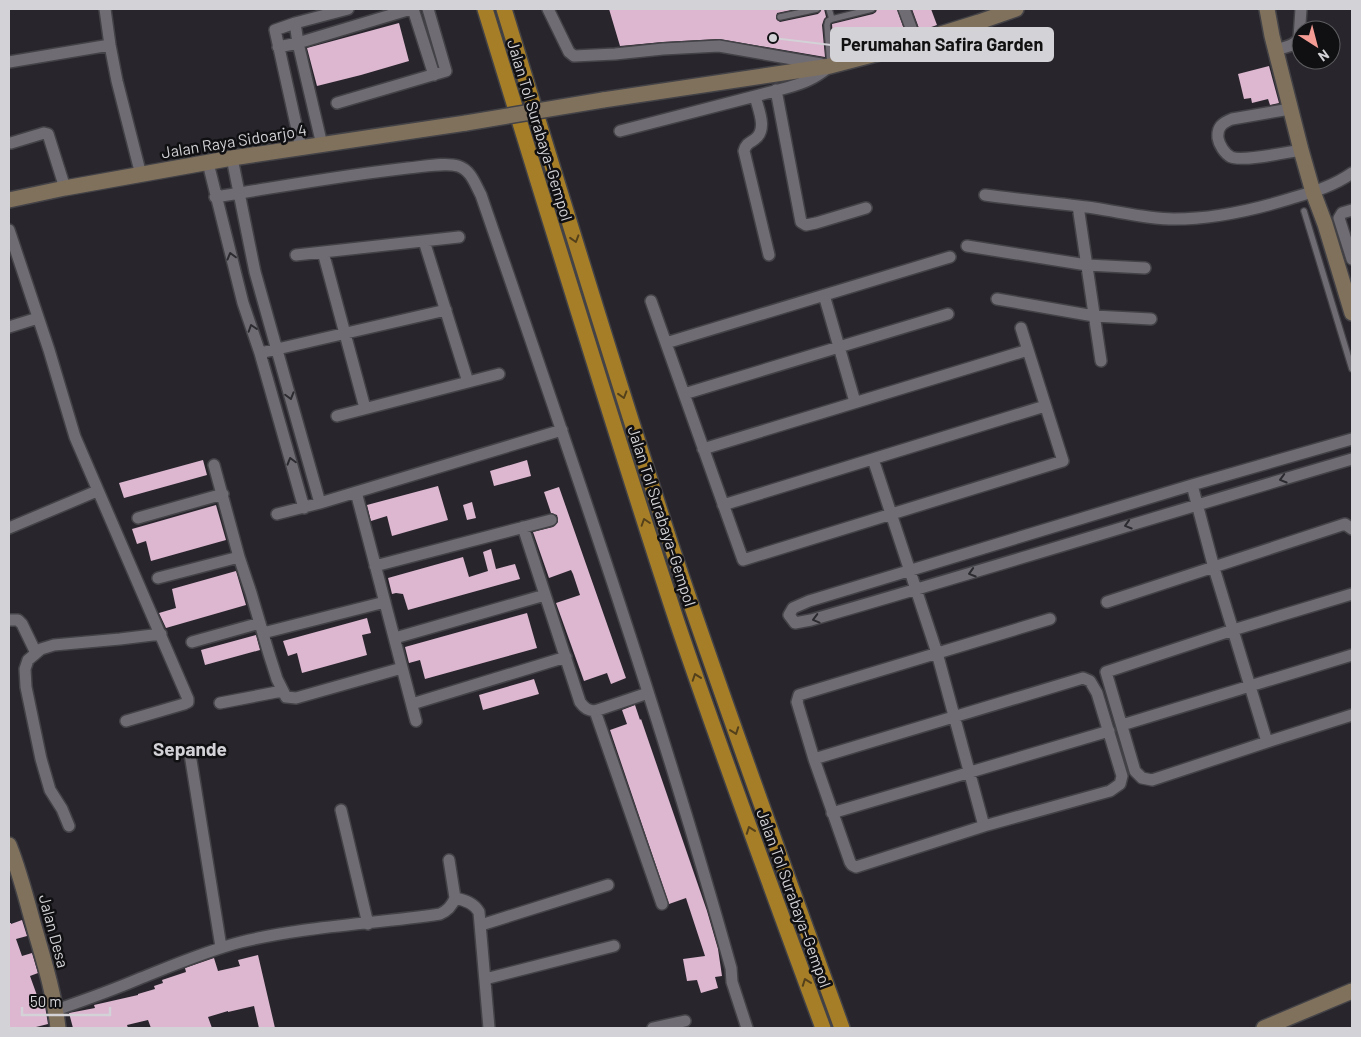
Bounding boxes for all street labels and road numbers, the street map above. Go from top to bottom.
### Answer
street label: Jalan Tol Surabaya–Gempol [504,37,577,223]
street label: Jalan Raya Sidoarjo 4 [160,120,308,161]
street label: Jalan Tol Surabaya–Gempol [624,423,701,608]
street label: Jalan Tol Surabaya–Gempol [753,806,836,990]
street label: Jalan Desa [36,892,73,970]

